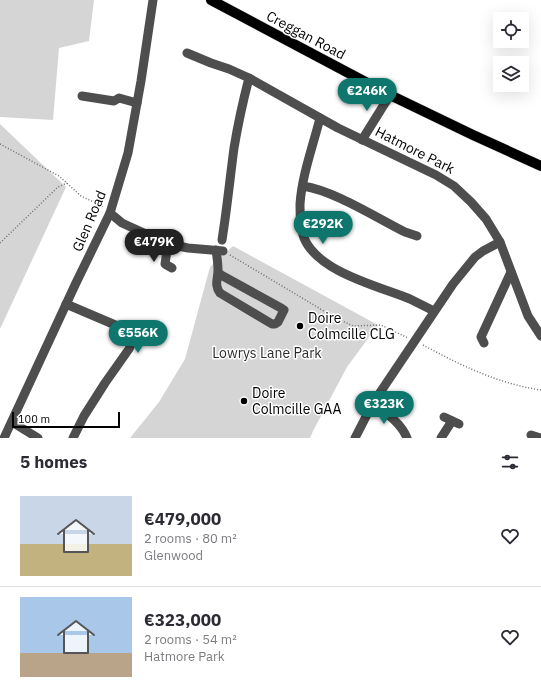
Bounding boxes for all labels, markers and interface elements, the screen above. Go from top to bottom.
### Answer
street label: Creggan Road [263,7,349,63]
map controls [493,12,529,92]
button: locate [493,12,529,48]
button: layers [493,56,529,92]
pin: €246K [339,78,395,112]
text: €246K [347,82,387,99]
street label: Hatmore Park [372,122,458,178]
street label: Glen Road [68,188,110,254]
pin: €292K [295,211,351,245]
text: €292K [303,215,343,232]
pin: €479K [126,229,182,263]
text: €479K [134,233,174,250]
place label: Doire Colmcille CLG [308,309,395,343]
pin: €556K [110,320,166,354]
marker: Doire Colmcille CLG [295,321,305,331]
text: €556K [118,324,158,341]
park label: Lowrys Lane Park [212,344,322,362]
place label: Doire Colmcille GAA [252,384,342,418]
pin: €323K [356,391,412,425]
text: €323K [364,395,404,412]
marker: Doire Colmcille GAA [239,396,249,406]
scale bar [12,410,120,429]
text: 100 m [18,412,50,426]
text: 5 homes [20,451,87,473]
icon: filters [499,451,521,473]
text: €479,000 [144,508,221,530]
icon: home [52,512,100,560]
icon: heart [499,525,521,547]
text: 2 rooms · 80 m² [144,530,237,547]
text: Glenwood [144,547,203,564]
text: €323,000 [144,609,221,631]
icon: home [52,613,100,661]
icon: heart [499,626,521,648]
text: 2 rooms · 54 m² [144,631,237,648]
text: Hatmore Park [144,648,225,665]

